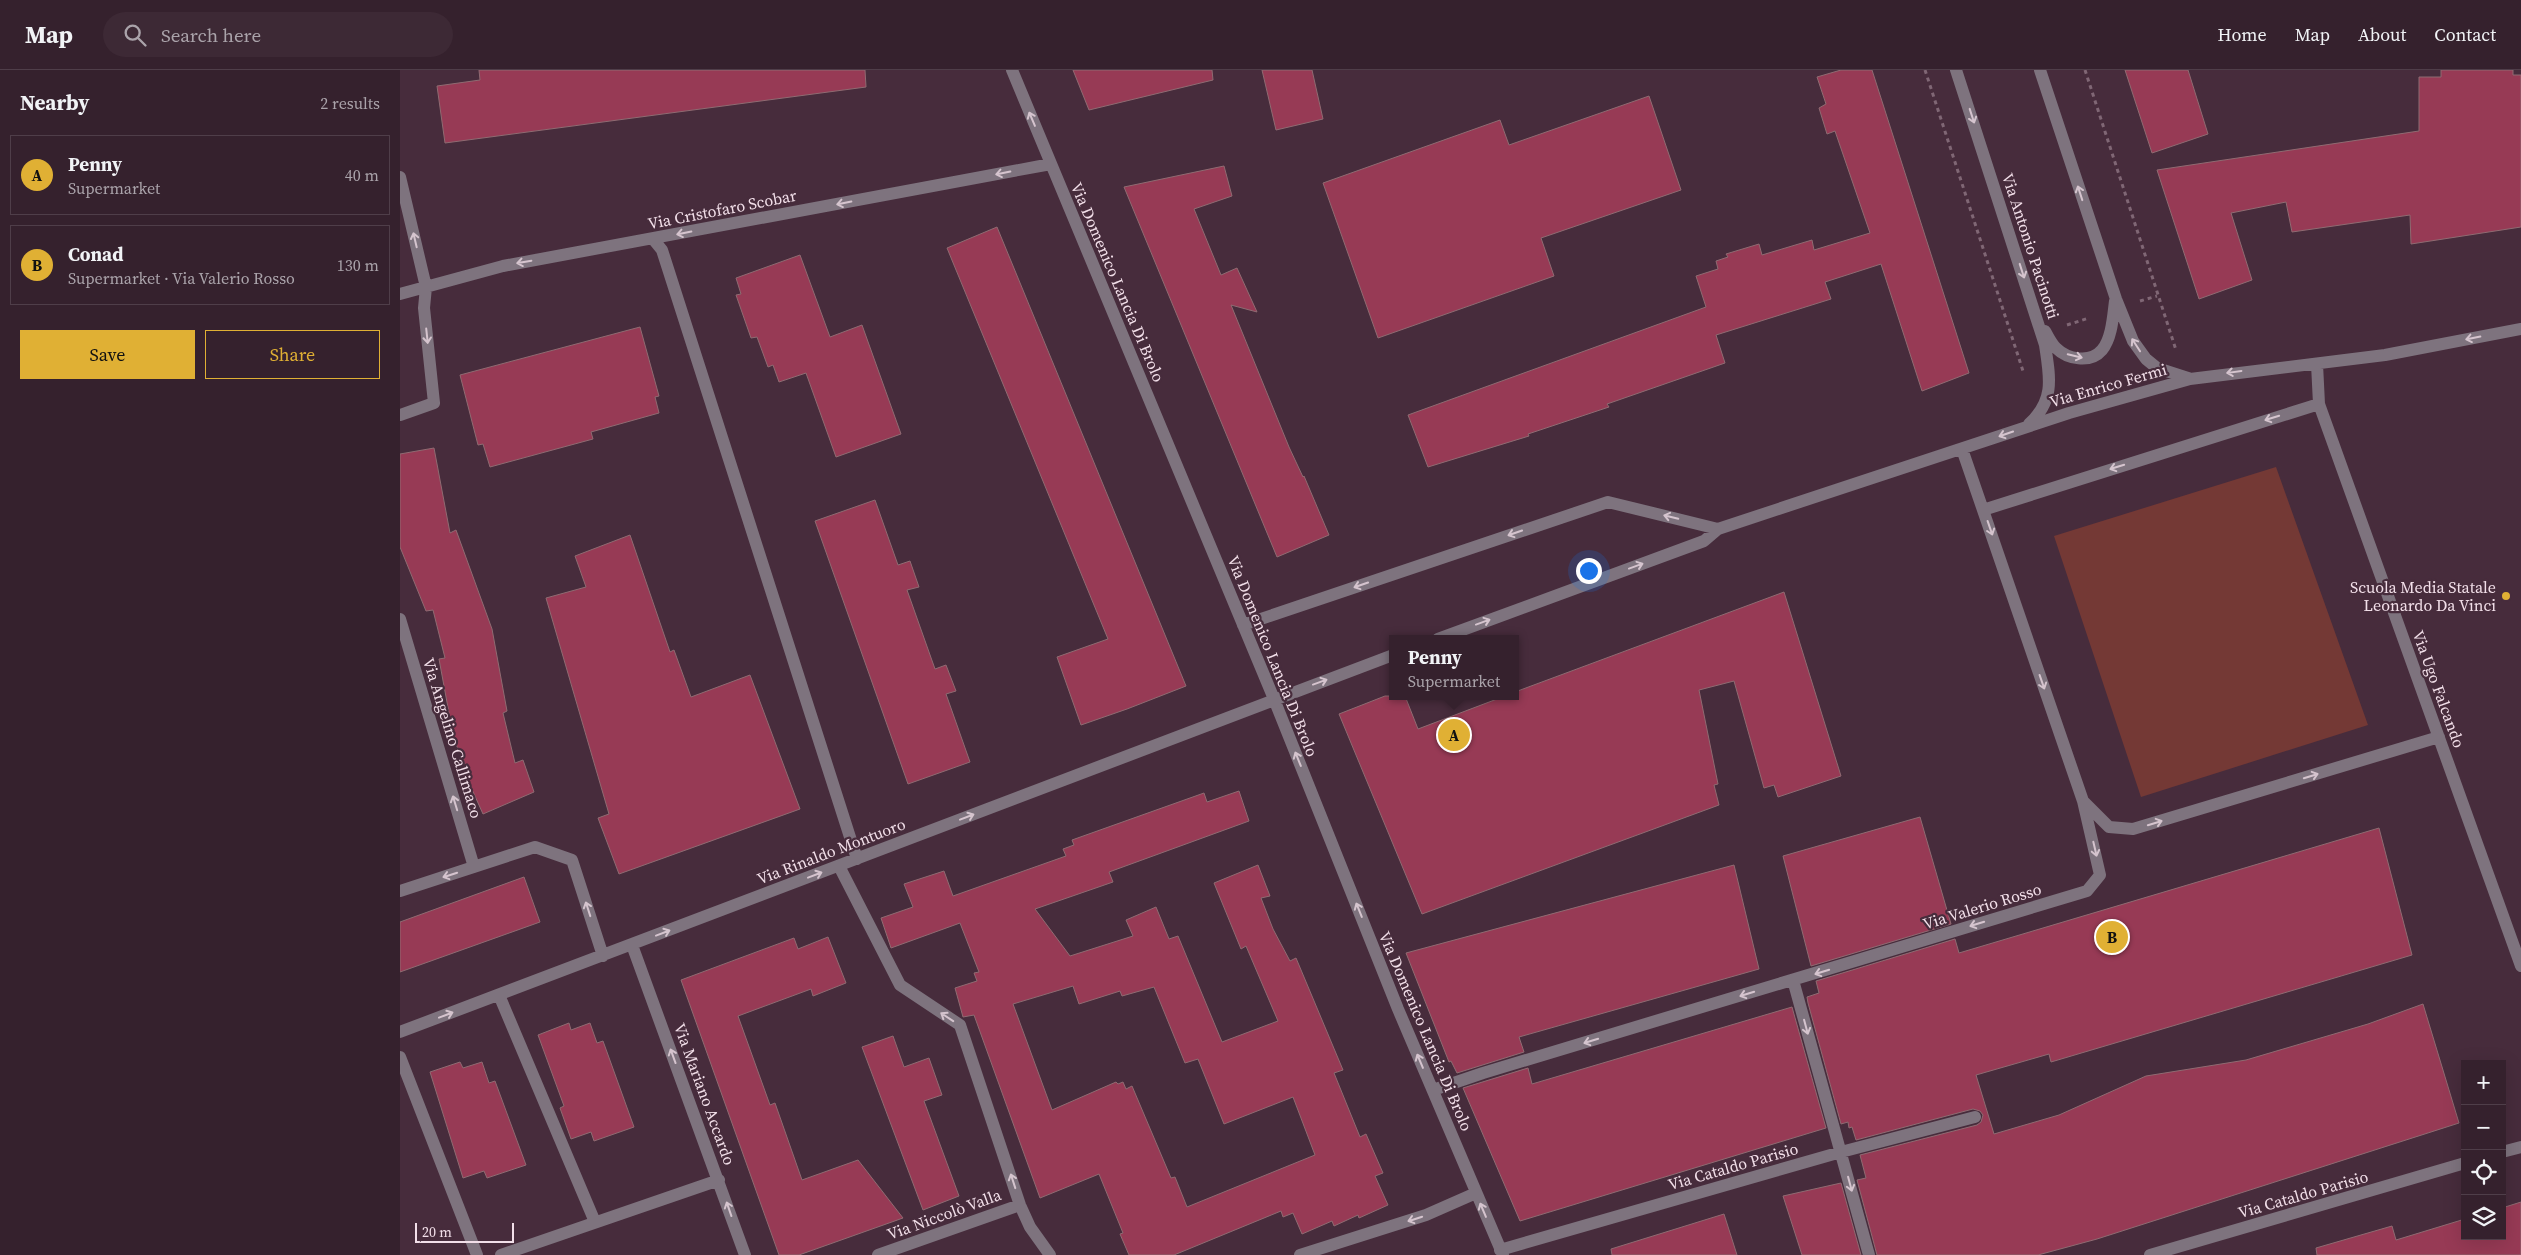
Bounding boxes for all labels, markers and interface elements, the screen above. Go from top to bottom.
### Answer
search box [103,12,453,57]
text: Map [25,18,73,51]
icon: search [121,21,149,49]
text: Search here [161,22,261,48]
text: Home [2218,22,2267,47]
text: Map [2295,22,2330,47]
text: About [2358,22,2406,47]
text: Contact [2434,22,2496,47]
text: Nearby [20,88,90,117]
text: 2 results [320,92,380,114]
one-way arrow [1967,108,1977,124]
one-way arrow [1027,112,1036,127]
text: Penny [68,151,122,177]
text: A [32,164,42,186]
text: 40 m [345,164,379,186]
one-way arrow [996,169,1012,179]
street label: Via Antonio Pacinotti [1997,170,2065,322]
text: Supermarket [68,177,160,199]
street label: Via Domenico Lancia Di Brolo [1066,179,1170,385]
street label: Via Cristofaro Scobar [646,184,798,234]
one-way arrow [2075,185,2085,201]
one-way arrow [836,199,852,209]
one-way arrow [676,229,692,238]
one-way arrow [410,232,419,248]
text: Conad [68,241,124,267]
text: B [32,254,42,276]
text: 130 m [337,254,379,276]
one-way arrow [516,258,532,268]
one-way arrow [2018,262,2028,278]
text: Supermarket · Via Valerio Rosso [68,267,295,289]
one-way arrow [422,327,432,343]
button: Save [20,330,195,379]
button: Share [205,330,380,379]
one-way arrow [2466,334,2482,344]
one-way arrow [2131,338,2141,352]
one-way arrow [2067,352,2083,362]
street label: Via Enrico Fermi [2047,358,2169,412]
one-way arrow [2226,368,2242,378]
one-way arrow [2265,414,2281,424]
one-way arrow [1999,430,2014,439]
one-way arrow [2110,463,2126,473]
one-way arrow [1663,512,1679,521]
one-way arrow [1986,520,1995,535]
one-way arrow [1508,529,1524,538]
street label: Via Domenico Lancia Di Brolo [1223,552,1324,760]
your location [1576,558,1602,584]
one-way arrow [1628,561,1643,570]
place label: Scuola Media Statale Leonardo Da Vinci [2350,576,2496,616]
one-way arrow [1354,581,1370,590]
marker: Scuola Media Statale Leonardo Da Vinci [2500,590,2512,602]
one-way arrow [1475,617,1491,626]
street label: Via Ugo Falcando [2408,627,2471,751]
popup [1389,635,1519,700]
text: Penny [1408,644,1462,670]
street label: Via Angelino Callimaco [418,655,488,821]
text: Supermarket [1408,670,1500,692]
one-way arrow [2038,674,2048,690]
one-way arrow [1311,677,1327,686]
pin: A [1438,716,1470,754]
one-way arrow [1293,752,1302,767]
one-way arrow [2303,770,2319,780]
one-way arrow [450,796,460,812]
street label: Via Rinaldo Montuoro [754,812,909,889]
one-way arrow [959,812,974,821]
one-way arrow [2147,817,2163,827]
one-way arrow [2091,840,2100,856]
one-way arrow [443,870,459,880]
one-way arrow [807,870,822,879]
street label: Via Valerio Rosso [1920,877,2044,934]
one-way arrow [582,902,592,918]
one-way arrow [1353,903,1363,918]
pin: B [2096,918,2128,956]
one-way arrow [1970,920,1986,930]
one-way arrow [655,928,670,937]
street label: Via Domenico Lancia Di Brolo [1374,928,1478,1134]
one-way arrow [1814,967,1830,977]
one-way arrow [1739,990,1755,1000]
one-way arrow [437,1010,453,1019]
one-way arrow [941,1011,955,1021]
one-way arrow [1802,1019,1812,1035]
street label: Via Mariano Accardo [669,1020,741,1168]
one-way arrow [1583,1036,1599,1046]
one-way arrow [668,1049,677,1065]
one-way arrow [1415,1053,1424,1069]
map controls [2461,1060,2506,1240]
button: + [2461,1060,2506,1105]
button: − [2461,1105,2506,1150]
street label: Via Cataldo Parisio [1665,1137,1801,1195]
button: locate [2461,1150,2506,1195]
street label: Via Cataldo Parisio [2235,1165,2371,1223]
one-way arrow [1007,1173,1017,1189]
one-way arrow [1845,1175,1855,1191]
street label: Via Niccolò Valla [884,1183,1005,1245]
button: layers [2461,1195,2506,1240]
one-way arrow [724,1202,733,1217]
one-way arrow [1478,1203,1488,1218]
one-way arrow [1407,1214,1423,1224]
scale bar [415,1220,514,1243]
text: 20 m [422,1222,452,1242]

